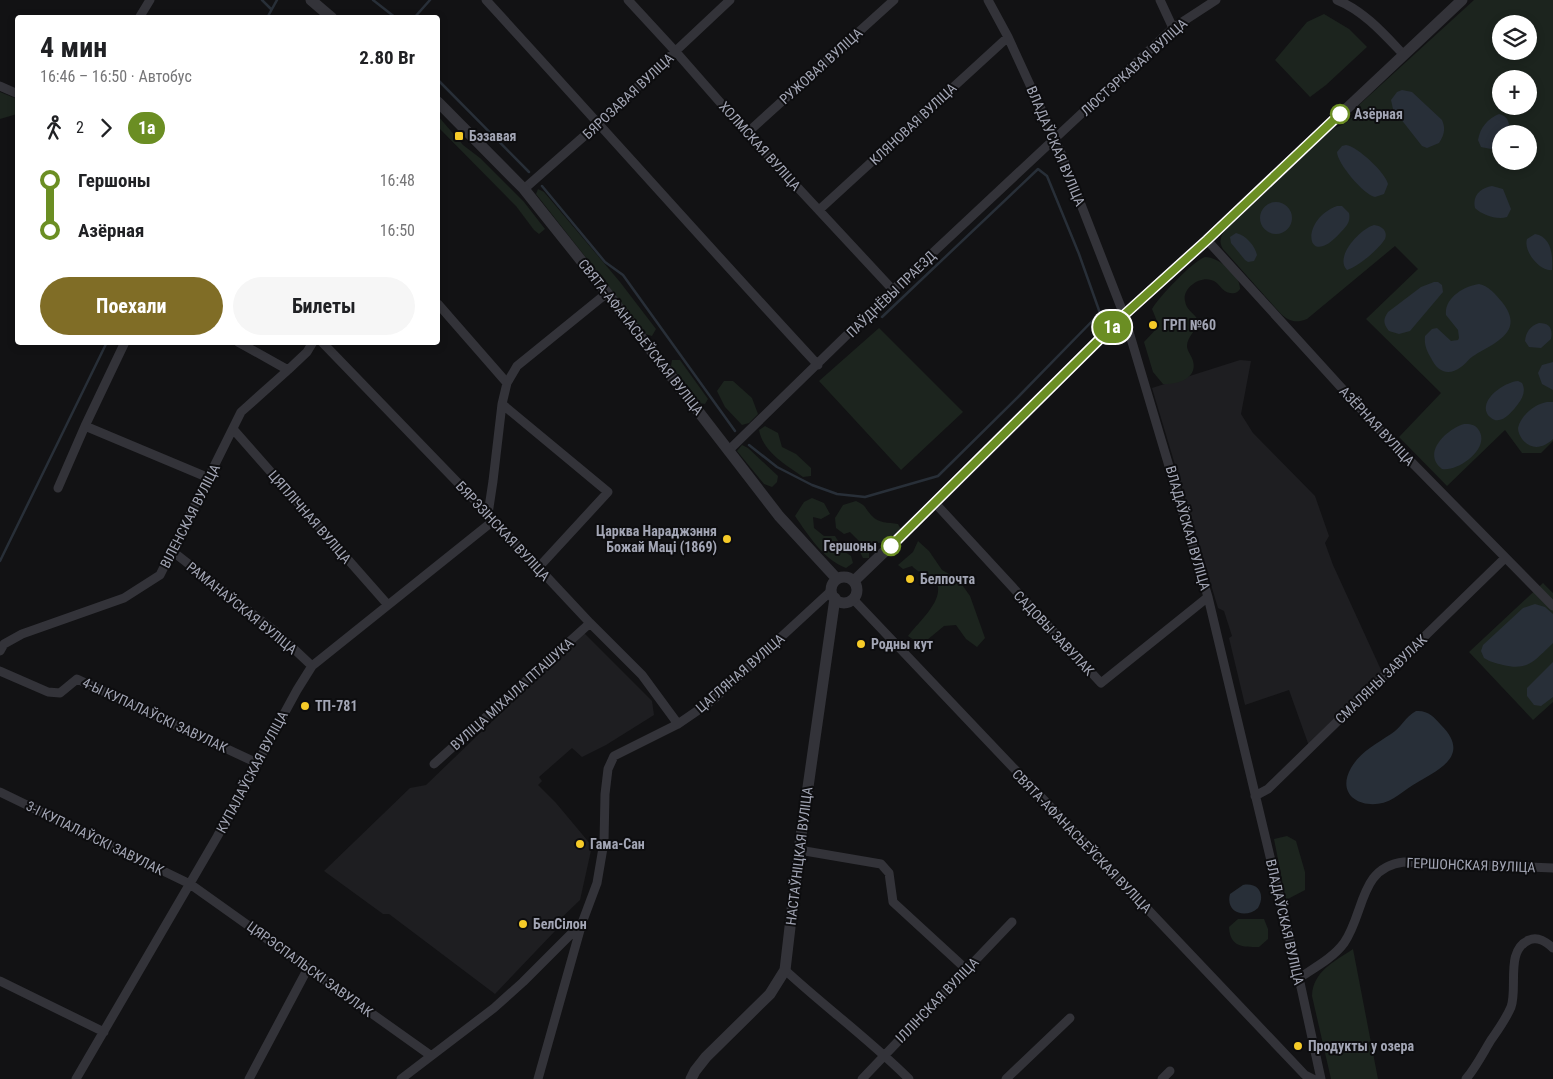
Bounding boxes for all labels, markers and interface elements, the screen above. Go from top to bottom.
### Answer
street label: ЛЮСТЭРКАВАЯ ВУЛІЦА [1078,15,1190,119]
map controls [1492,15,1537,170]
button: layers [1492,15,1537,60]
street label: РУЖОВАЯ ВУЛІЦА [776,25,866,107]
text: 4 мин [40,31,107,64]
text: 2.80 Br [359,46,415,69]
street label: БЯРОЗАВАЯ ВУЛІЦА [579,50,677,142]
text: 16:46 – 16:50 · Автобус [40,67,192,86]
button: + [1492,70,1537,115]
street label: КЛЯНОВАЯ ВУЛІЦА [866,80,960,168]
street label: ВЛАДАЎСКАЯ ВУЛІЦА [1024,83,1089,208]
street label: ХОЛМСКАЯ ВУЛІЦА [716,98,804,194]
marker: Азёрная [1330,104,1350,124]
place label: Азёрная [1354,106,1403,122]
icon: walk [40,114,68,142]
icon: forward [92,114,120,142]
text: 1а [138,117,155,138]
text: 2 [76,118,84,137]
button: − [1492,125,1537,170]
place label: Бэзавая [469,128,517,144]
marker: Бэзавая [453,130,465,142]
text: Гершоны [78,169,151,192]
text: 16:48 [380,171,415,190]
text: Азёрная [78,219,144,242]
text: 16:50 [380,221,415,240]
street label: ПАЎДНЁВЫ ПРАЕЗД [843,247,939,340]
street label: СВЯТА-АФАНАСЬЕЎСКАЯ ВУЛІЦА [575,255,708,418]
button: Поехали [40,277,223,335]
button: Билеты [233,277,415,335]
line badge: 1а [1090,311,1134,343]
text: 1а [1103,316,1121,337]
place label: ГРП №60 [1163,317,1216,333]
marker: ГРП №60 [1147,319,1159,331]
street label: АЗЁРНАЯ ВУЛІЦА [1336,383,1418,469]
street label: ВІЛЕНСКАЯ ВУЛІЦА [157,461,223,571]
street label: ВЛАДАЎСКАЯ ВУЛІЦА [1163,464,1214,592]
street label: ЦЯПЛІЧНАЯ ВУЛІЦА [265,467,355,567]
street label: БЯРЭЗІНСКАЯ ВУЛІЦА [453,478,553,584]
place label: Царква Нараджэння Божай Маці (1869) [596,523,717,556]
marker: Царква Нараджэння Божай Маці (1869) [721,533,733,545]
marker: Гершоны [881,536,901,556]
place label: Гершоны [823,538,877,554]
street label: РАМАНАЎСКАЯ ВУЛІЦА [184,558,301,657]
place label: Белпочта [920,571,975,587]
marker: Белпочта [904,573,916,585]
street label: САДОВЫ ЗАВУЛАК [1011,587,1097,679]
street label: ЦАГЛЯНАЯ ВУЛІЦА [693,630,787,716]
street label: СМАЛЯНЫ ЗАВУЛАК [1332,631,1430,727]
street label: ВУЛІЦА МІХАІЛА ПТАШУКА [447,635,577,753]
place label: Родны кут [871,636,934,652]
marker: Родны кут [855,638,867,650]
street label: 4-Ы КУПАЛАЎСКІ ЗАВУЛАК [80,673,231,756]
place label: ТП-781 [315,698,357,714]
marker: ТП-781 [299,700,311,712]
street label: КУПАЛАЎСКАЯ ВУЛІЦА [212,708,291,836]
street label: СВЯТА-АФАНАСЬЕЎСКАЯ ВУЛІЦА [1009,765,1156,916]
street label: НАСТАЎНІЦКАЯ ВУЛІЦА [782,786,815,926]
street label: 3-І КУПАЛАЎСКІ ЗАВУЛАК [24,797,167,878]
place label: Гама-Сан [590,836,645,852]
marker: Гама-Сан [574,838,586,850]
street label: ГЕРШОНСКАЯ ВУЛІЦА [1406,855,1536,875]
street label: ВЛАДАЎСКАЯ ВУЛІЦА [1263,857,1308,986]
place label: БелСілон [533,916,587,932]
street label: ЦЯРЭСПАЛЬСКІ ЗАВУЛАК [244,918,376,1020]
marker: БелСілон [517,918,529,930]
street label: ІЛЛІНСКАЯ ВУЛІЦА [892,954,982,1046]
place label: Продукты у озера [1308,1038,1414,1054]
marker: Продукты у озера [1292,1040,1304,1052]

